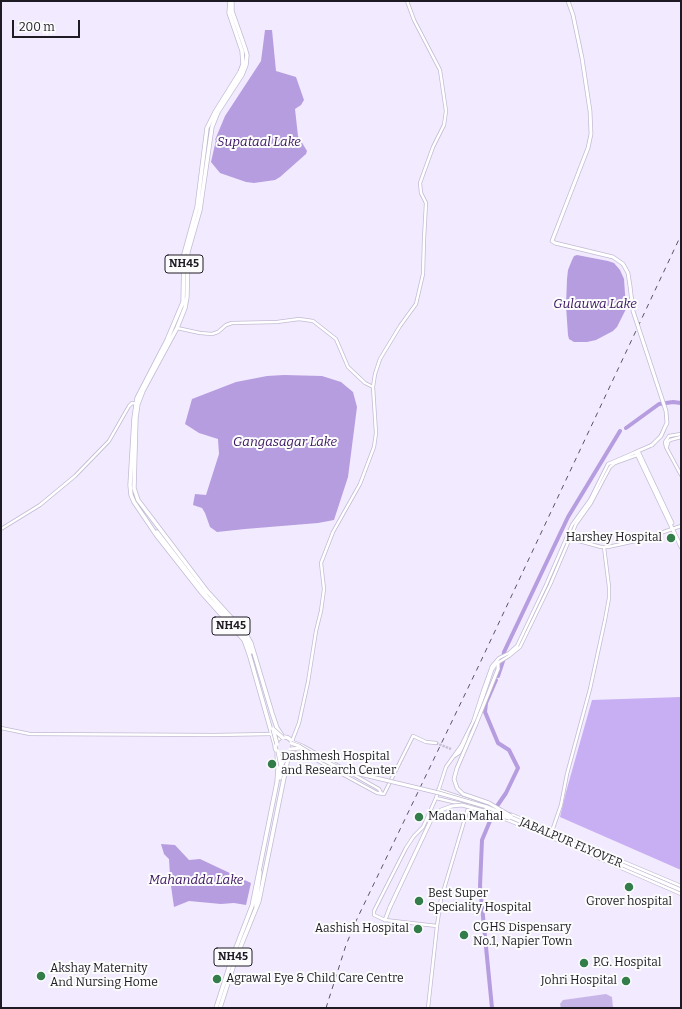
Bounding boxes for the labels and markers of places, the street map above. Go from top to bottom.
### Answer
place label: Harshey Hospital [566,531,662,545]
marker: Harshey Hospital [665,532,677,544]
place label: Dashmesh Hospital and Research Center [281,750,396,778]
marker: Dashmesh Hospital and Research Center [266,758,278,770]
place label: Madan Mahal [428,810,503,824]
marker: Madan Mahal [413,811,425,823]
marker: Grover hospital [623,881,635,893]
place label: Best Super Speciality Hospital [428,887,531,915]
marker: Best Super Speciality Hospital [413,895,425,907]
place label: Grover hospital [586,895,672,909]
place label: CGHS Dispensary No.1, Napier Town [473,921,572,949]
place label: Aashish Hospital [315,922,409,936]
marker: Aashish Hospital [412,923,424,935]
marker: CGHS Dispensary No.1, Napier Town [458,929,470,941]
place label: P.G. Hospital [593,956,661,970]
marker: P.G. Hospital [578,957,590,969]
place label: Akshay Maternity And Nursing Home [50,962,158,990]
marker: Akshay Maternity And Nursing Home [35,970,47,982]
place label: Agrawal Eye & Child Care Centre [226,972,404,986]
marker: Agrawal Eye & Child Care Centre [211,973,223,985]
place label: Johri Hospital [541,974,617,988]
marker: Johri Hospital [620,975,632,987]

